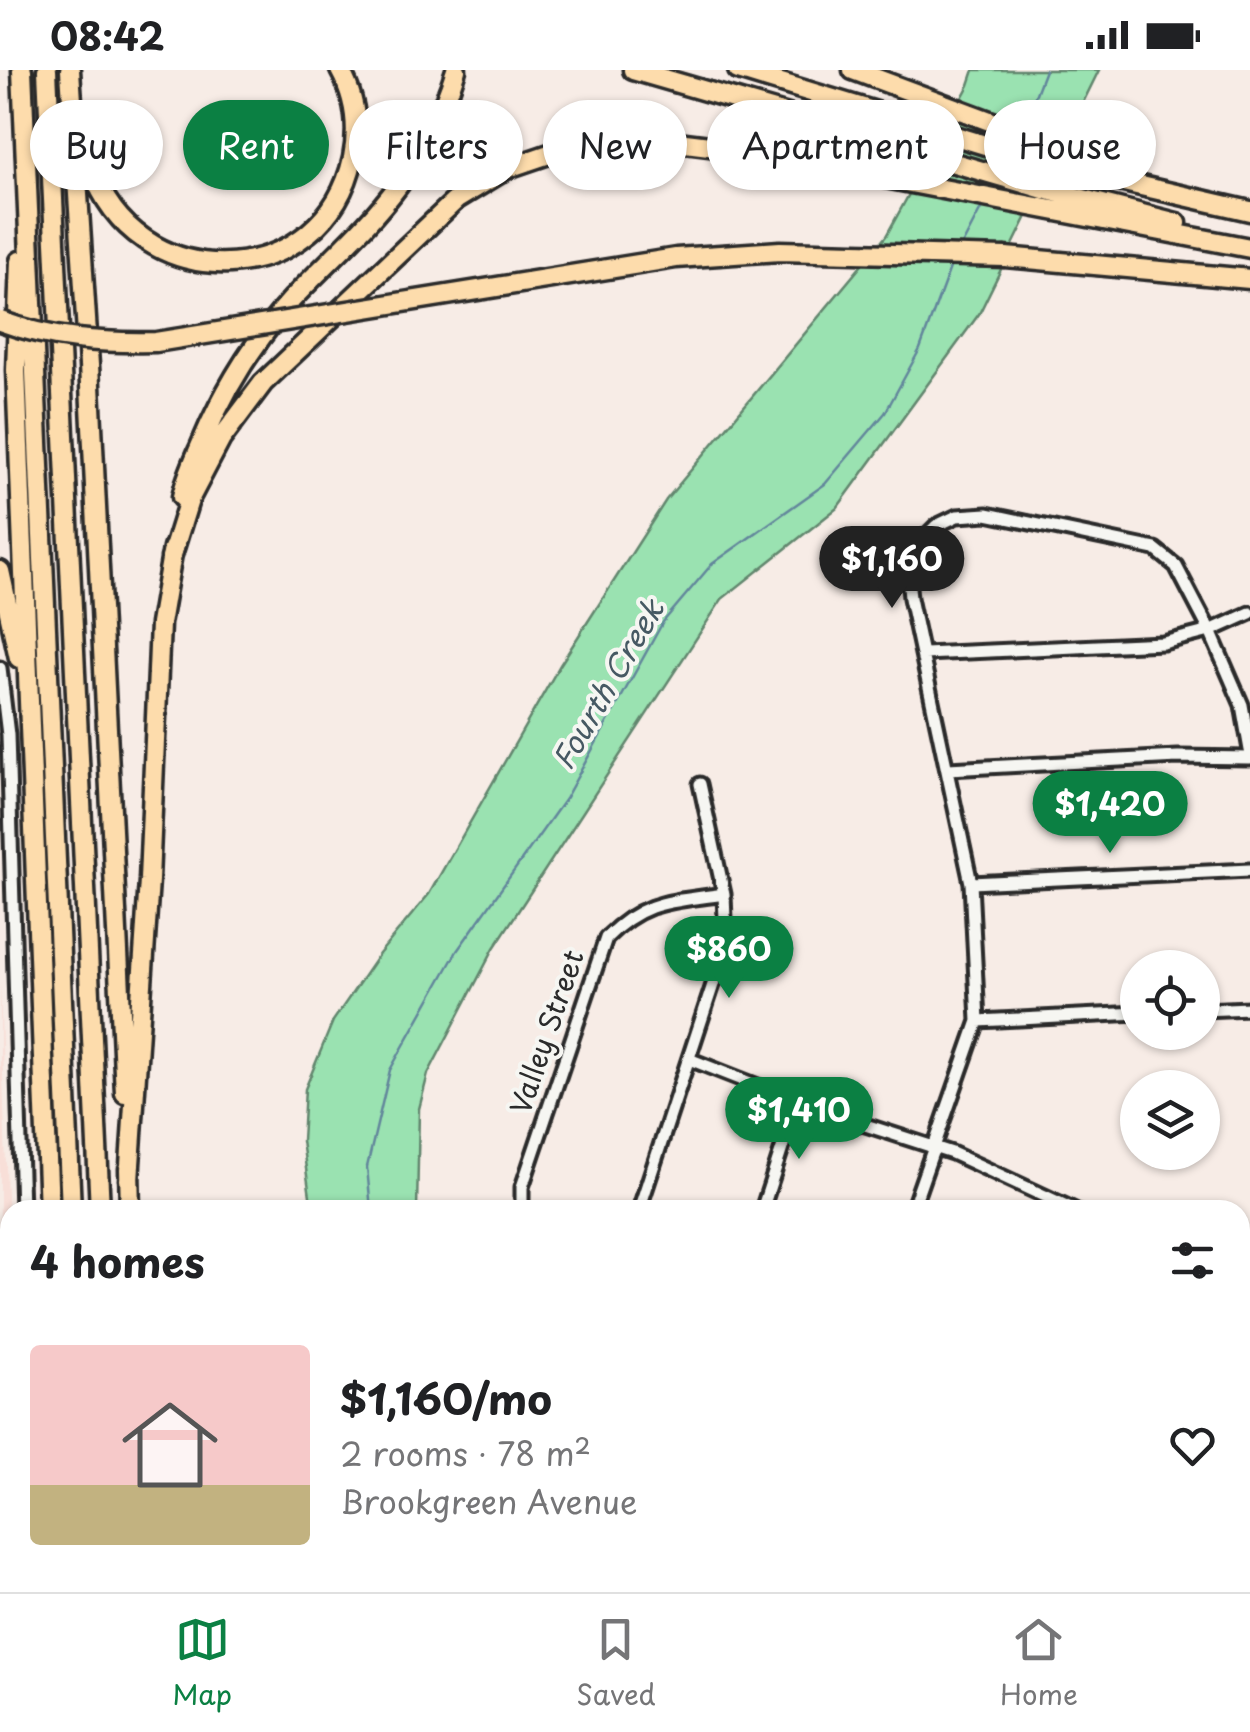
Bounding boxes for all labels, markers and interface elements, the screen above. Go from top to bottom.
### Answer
text: 08:42 [50,7,165,64]
chip: Buy [30,100,163,190]
chip: Rent [183,100,329,190]
chip: Filters [349,100,523,190]
chip: New [543,100,687,190]
chip: Apartment [707,100,964,190]
chip: House [984,100,1156,190]
pin: $1,160 [811,526,973,611]
text: $1,160 [841,534,943,582]
water label: Fourth Creek [540,589,675,777]
pin: $1,420 [1029,771,1191,856]
text: $1,420 [1055,779,1165,827]
pin: $860 [670,916,788,1001]
text: $860 [686,924,772,972]
street label: Valley Street [497,944,594,1119]
map controls [1120,950,1220,1170]
button: locate [1120,950,1220,1050]
button: layers [1120,1070,1220,1170]
pin: $1,410 [718,1077,880,1162]
text: $1,410 [747,1085,851,1133]
text: 4 homes [30,1229,205,1292]
icon: filters [1165,1233,1220,1288]
text: $1,160/mo [340,1366,552,1429]
icon: home [110,1385,230,1505]
icon: heart [1165,1418,1220,1473]
text: 2 rooms · 78 m² [340,1429,591,1477]
text: Brookgreen Avenue [340,1477,637,1525]
tab: Map [172,1612,232,1715]
tab: Saved [576,1612,656,1715]
tab: Home [1000,1612,1078,1715]

